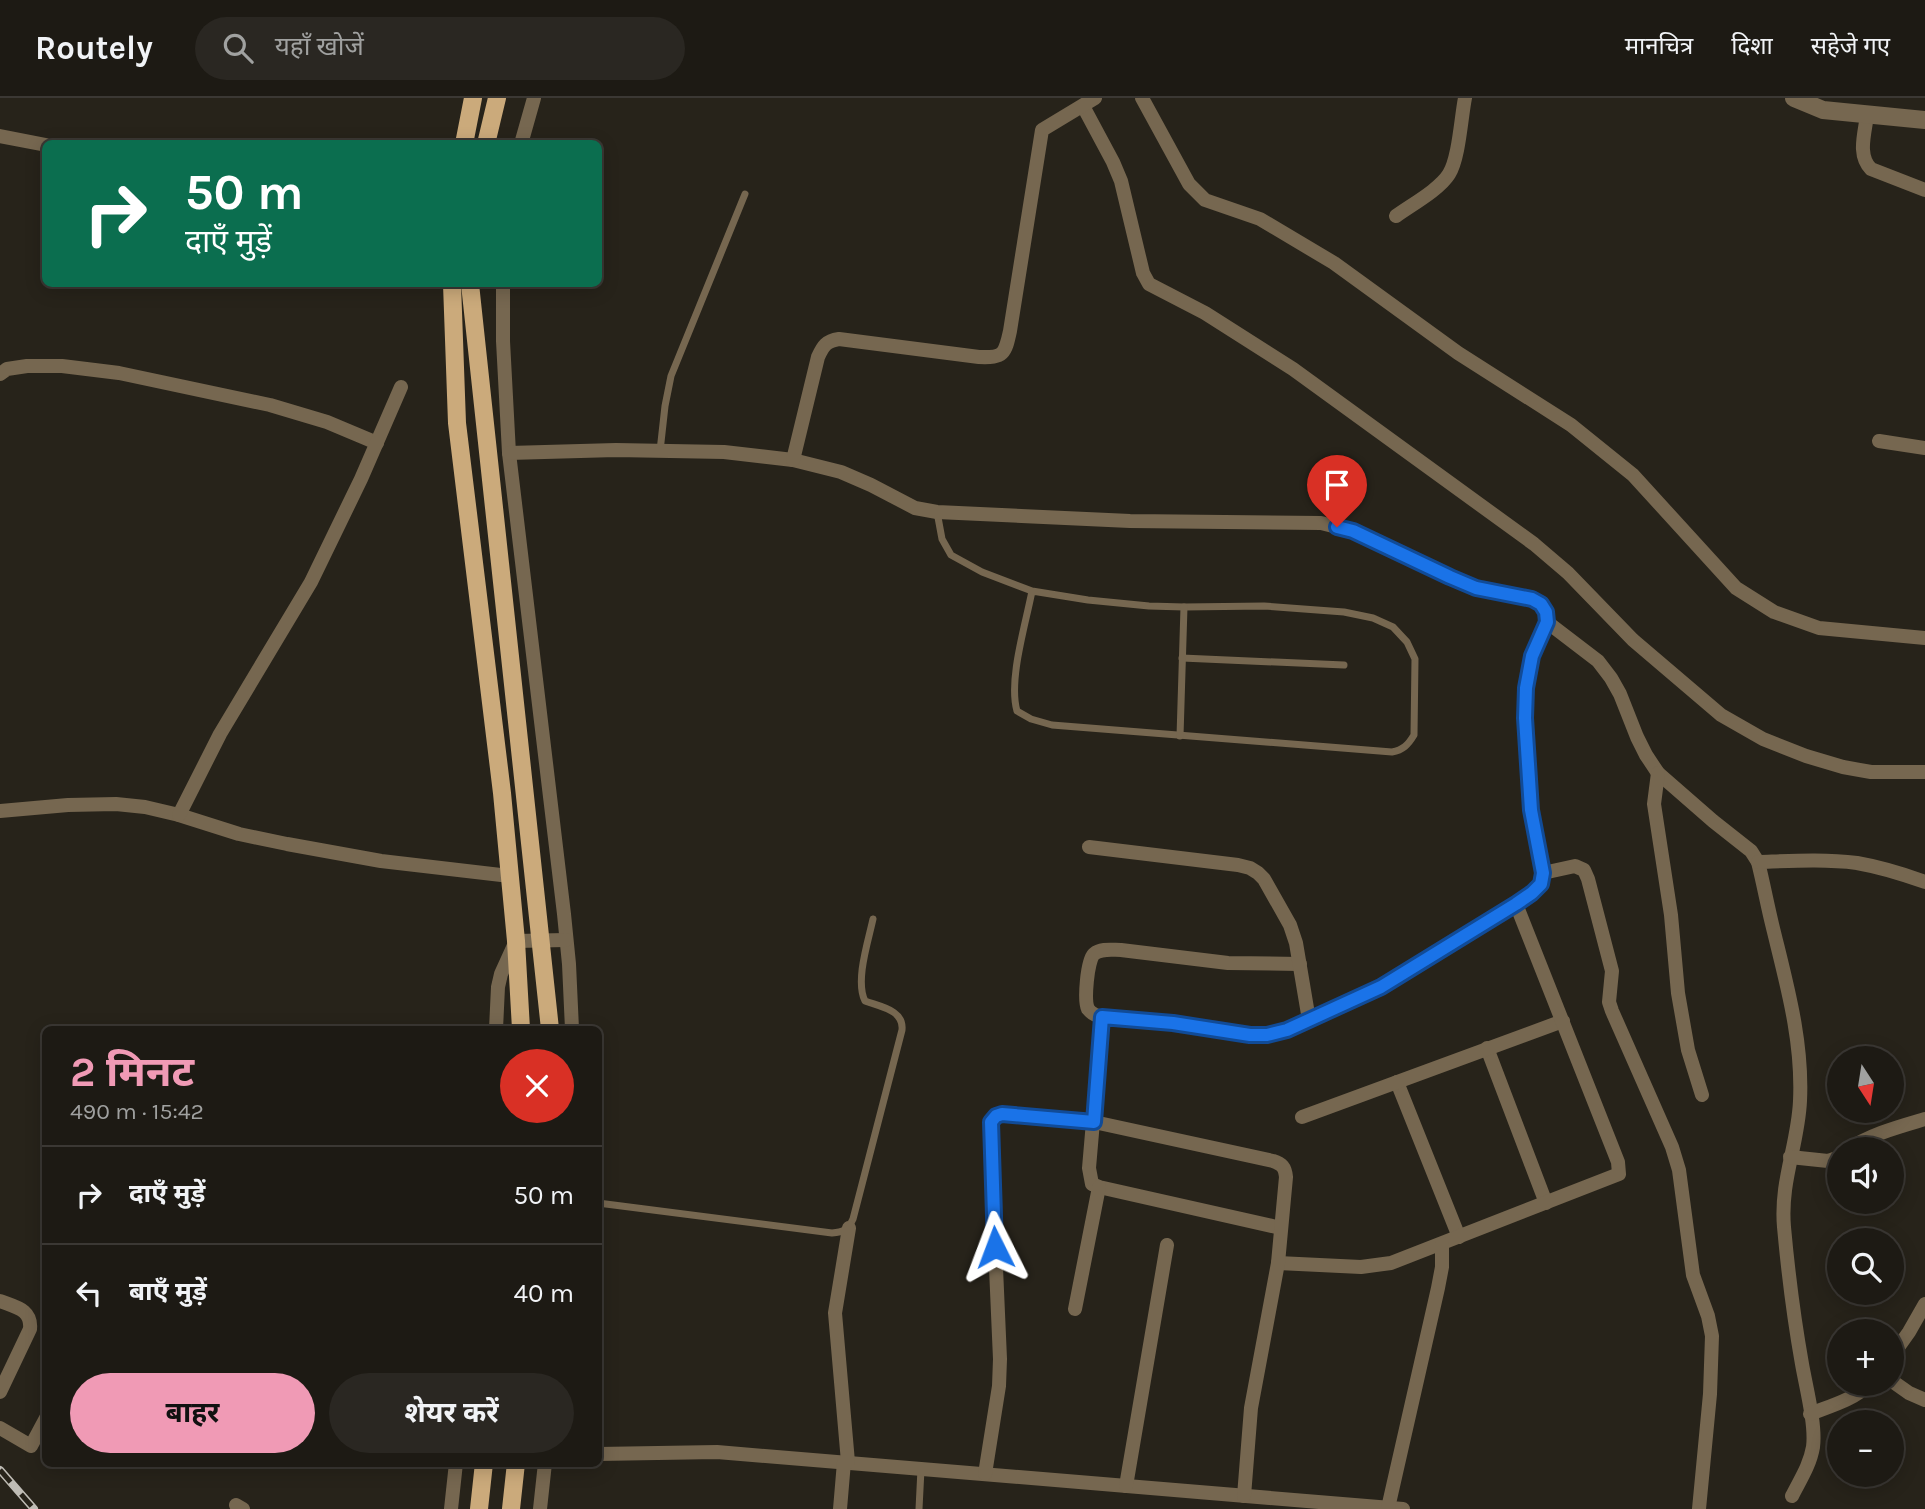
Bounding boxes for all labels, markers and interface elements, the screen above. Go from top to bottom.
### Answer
search box [195,17,685,80]
text: Routely [35,29,153,67]
icon: search [219,29,257,67]
text: यहाँ खोजें [275,31,364,62]
text: मानचित्र [1625,32,1693,60]
text: दिशा [1731,32,1773,60]
text: सहेजे गए [1811,32,1890,60]
text: 50 m [185,164,303,221]
icon: right [70,168,161,259]
text: दाएँ मुड़ें [185,223,272,260]
pin [1307,455,1367,527]
icon: arrive [1318,466,1356,504]
north arrow [1827,1046,1904,1124]
map controls [1827,1046,1904,1487]
text: 2 मिनट [70,1047,194,1097]
button: close [500,1049,574,1123]
text: 490 m · 15:42 [70,1098,204,1125]
button: sound [1827,1137,1904,1214]
icon: right [70,1176,108,1214]
text: दाएँ मुड़ें [129,1178,205,1209]
text: 50 m [513,1180,574,1211]
position arrow [958,1210,1032,1284]
button: search [1827,1228,1904,1305]
icon: left [70,1274,108,1312]
text: बाएँ मुड़ें [129,1276,207,1307]
text: 40 m [514,1278,574,1309]
button: + [1827,1319,1904,1396]
button: बाहर [70,1373,315,1453]
button: शेयर करें [329,1373,574,1453]
button: − [1827,1410,1904,1487]

